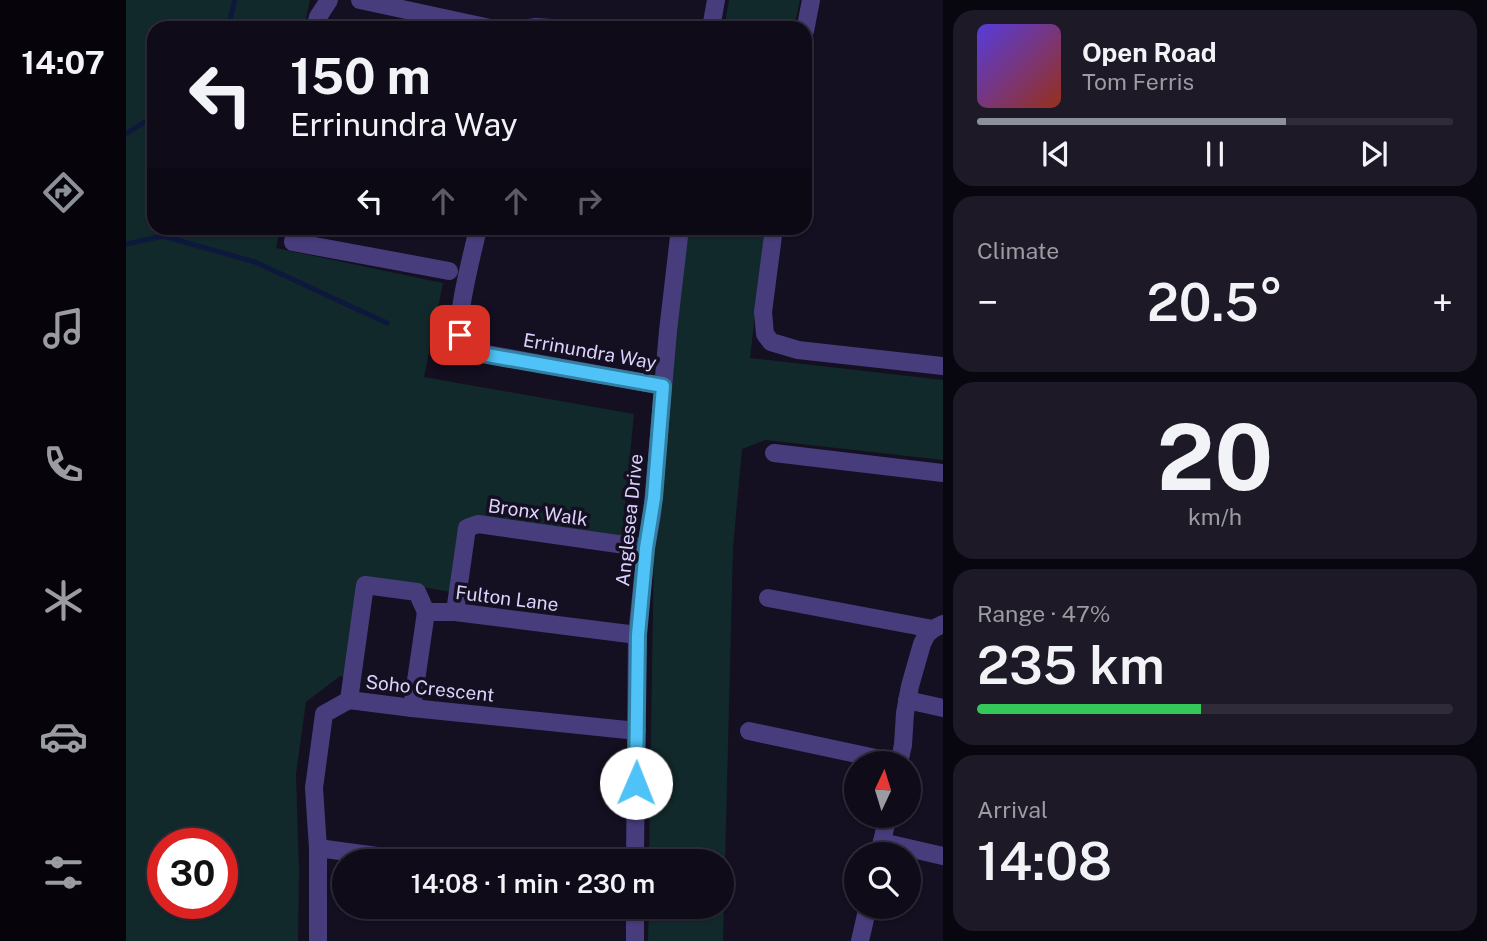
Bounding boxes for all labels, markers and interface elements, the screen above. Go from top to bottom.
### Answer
text: Open Road [1082,37,1217,68]
text: 14:07 [21,44,105,81]
text: 150 m [290,47,431,105]
icon: left [175,49,266,140]
text: Tom Ferris [1082,68,1194,95]
text: Errinundra Way [290,106,518,143]
icon: previous [1037,135,1075,173]
icon: pause [1196,135,1234,173]
icon: next [1355,135,1393,173]
icon: directions [39,168,88,217]
icon: left [351,182,389,220]
icon: ahead [424,182,462,220]
icon: ahead [497,182,535,220]
icon: right [570,182,608,220]
text: Climate [977,237,1059,264]
text: 20.5° [1147,272,1283,333]
text: − [977,280,998,325]
text: + [1432,280,1453,325]
icon: music [39,304,88,353]
pin [430,305,490,365]
icon: arrive [441,316,479,354]
street label: Errinundra Way [522,328,658,374]
text: 20 [1157,404,1273,510]
icon: phone [39,440,88,489]
street label: Anglesea Drive [611,453,647,587]
street label: Bronx Walk [487,494,590,530]
text: km/h [1188,503,1242,530]
icon: climate [39,576,88,625]
street label: Fulton Lane [454,581,560,615]
text: Range · 47% [977,600,1111,627]
text: 235 km [977,635,1165,696]
street label: Soho Crescent [365,670,495,706]
icon: car [39,712,88,761]
position arrow [599,746,673,820]
north arrow [844,751,920,828]
map controls [844,751,921,919]
text: Arrival [977,796,1048,823]
speed limit sign: 30 [147,828,238,919]
text: 14:08 [977,831,1112,892]
button: search [844,842,921,919]
icon: filters [39,848,88,897]
text: 14:08 · 1 min · 230 m [411,868,655,899]

